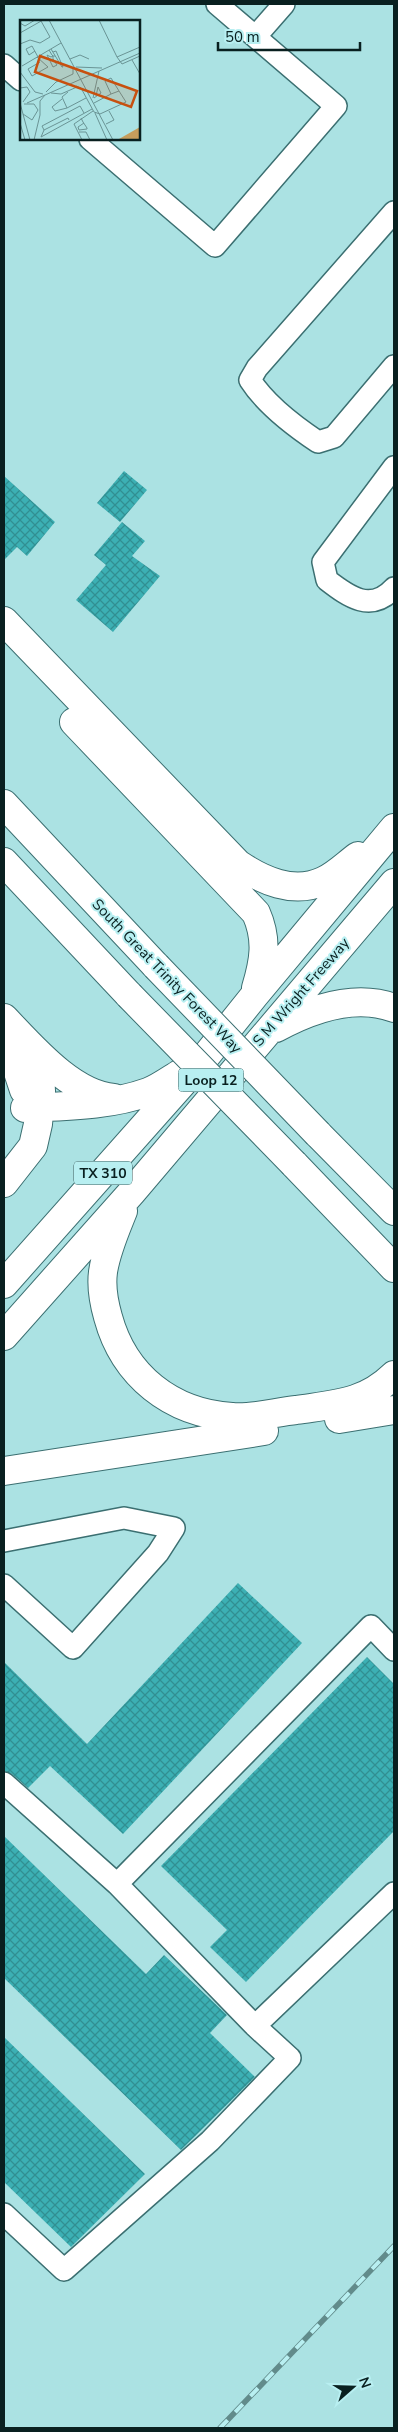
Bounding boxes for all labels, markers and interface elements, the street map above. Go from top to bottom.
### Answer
inset map [20,20,140,140]
scale bar [218,20,360,52]
text: 50 m [225,27,260,47]
street label: South Great Trinity Forest Way [88,894,246,1058]
street label: S M Wright Freeway [248,933,354,1051]
road number: Loop 12 [178,1068,244,1092]
road number: TX 310 [74,1162,132,1184]
north arrow [328,2362,378,2412]
text: N [354,2375,375,2391]

